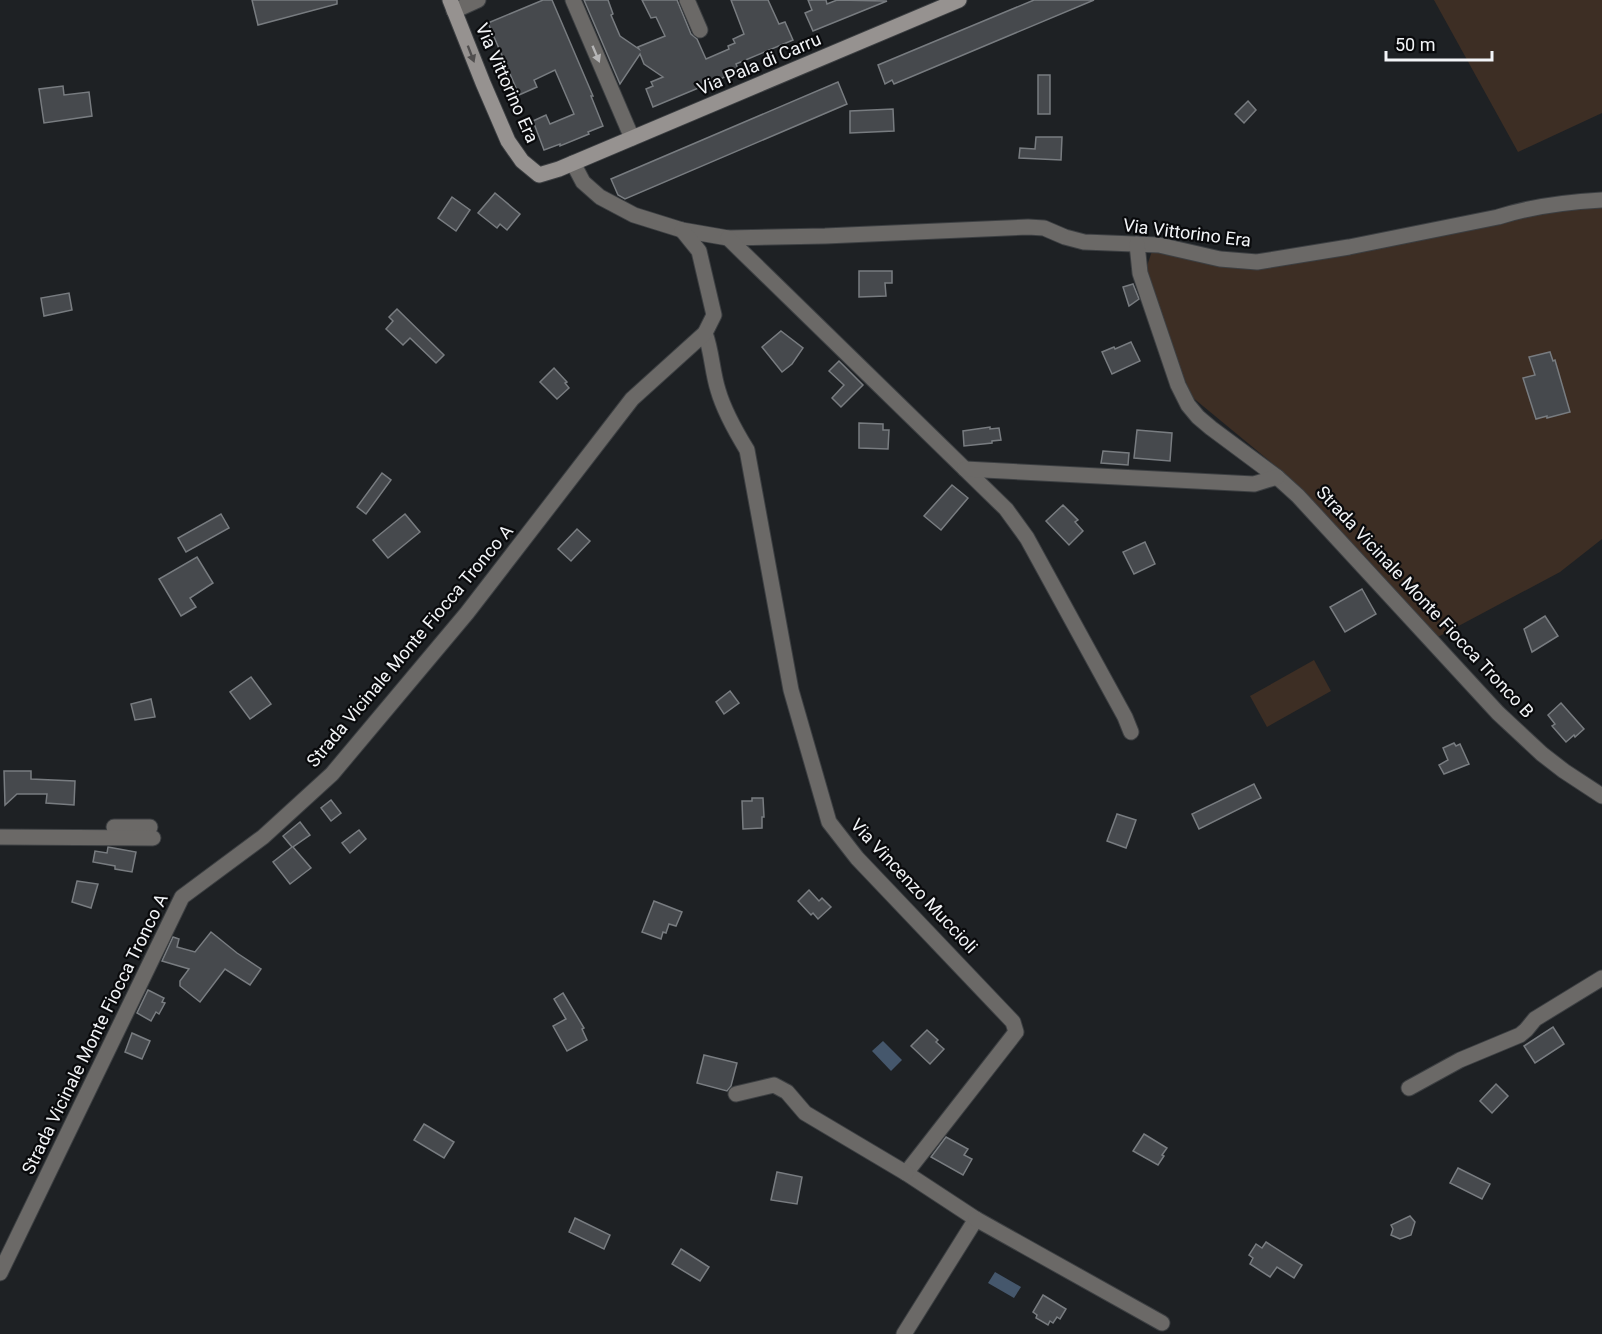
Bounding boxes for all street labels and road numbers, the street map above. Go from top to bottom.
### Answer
street label: Via Vittorino Era [472,20,543,146]
street label: Via Pala di Carru [694,28,824,99]
street label: Via Vittorino Era [1122,214,1252,251]
street label: Strada Vicinale Monte Fiocca Tronco B [1312,481,1538,722]
street label: Strada Vicinale Monte Fiocca Tronco A [302,520,517,771]
street label: Via Vincenzo Muccioli [847,814,982,957]
street label: Strada Vicinale Monte Fiocca Tronco A [17,890,172,1177]

